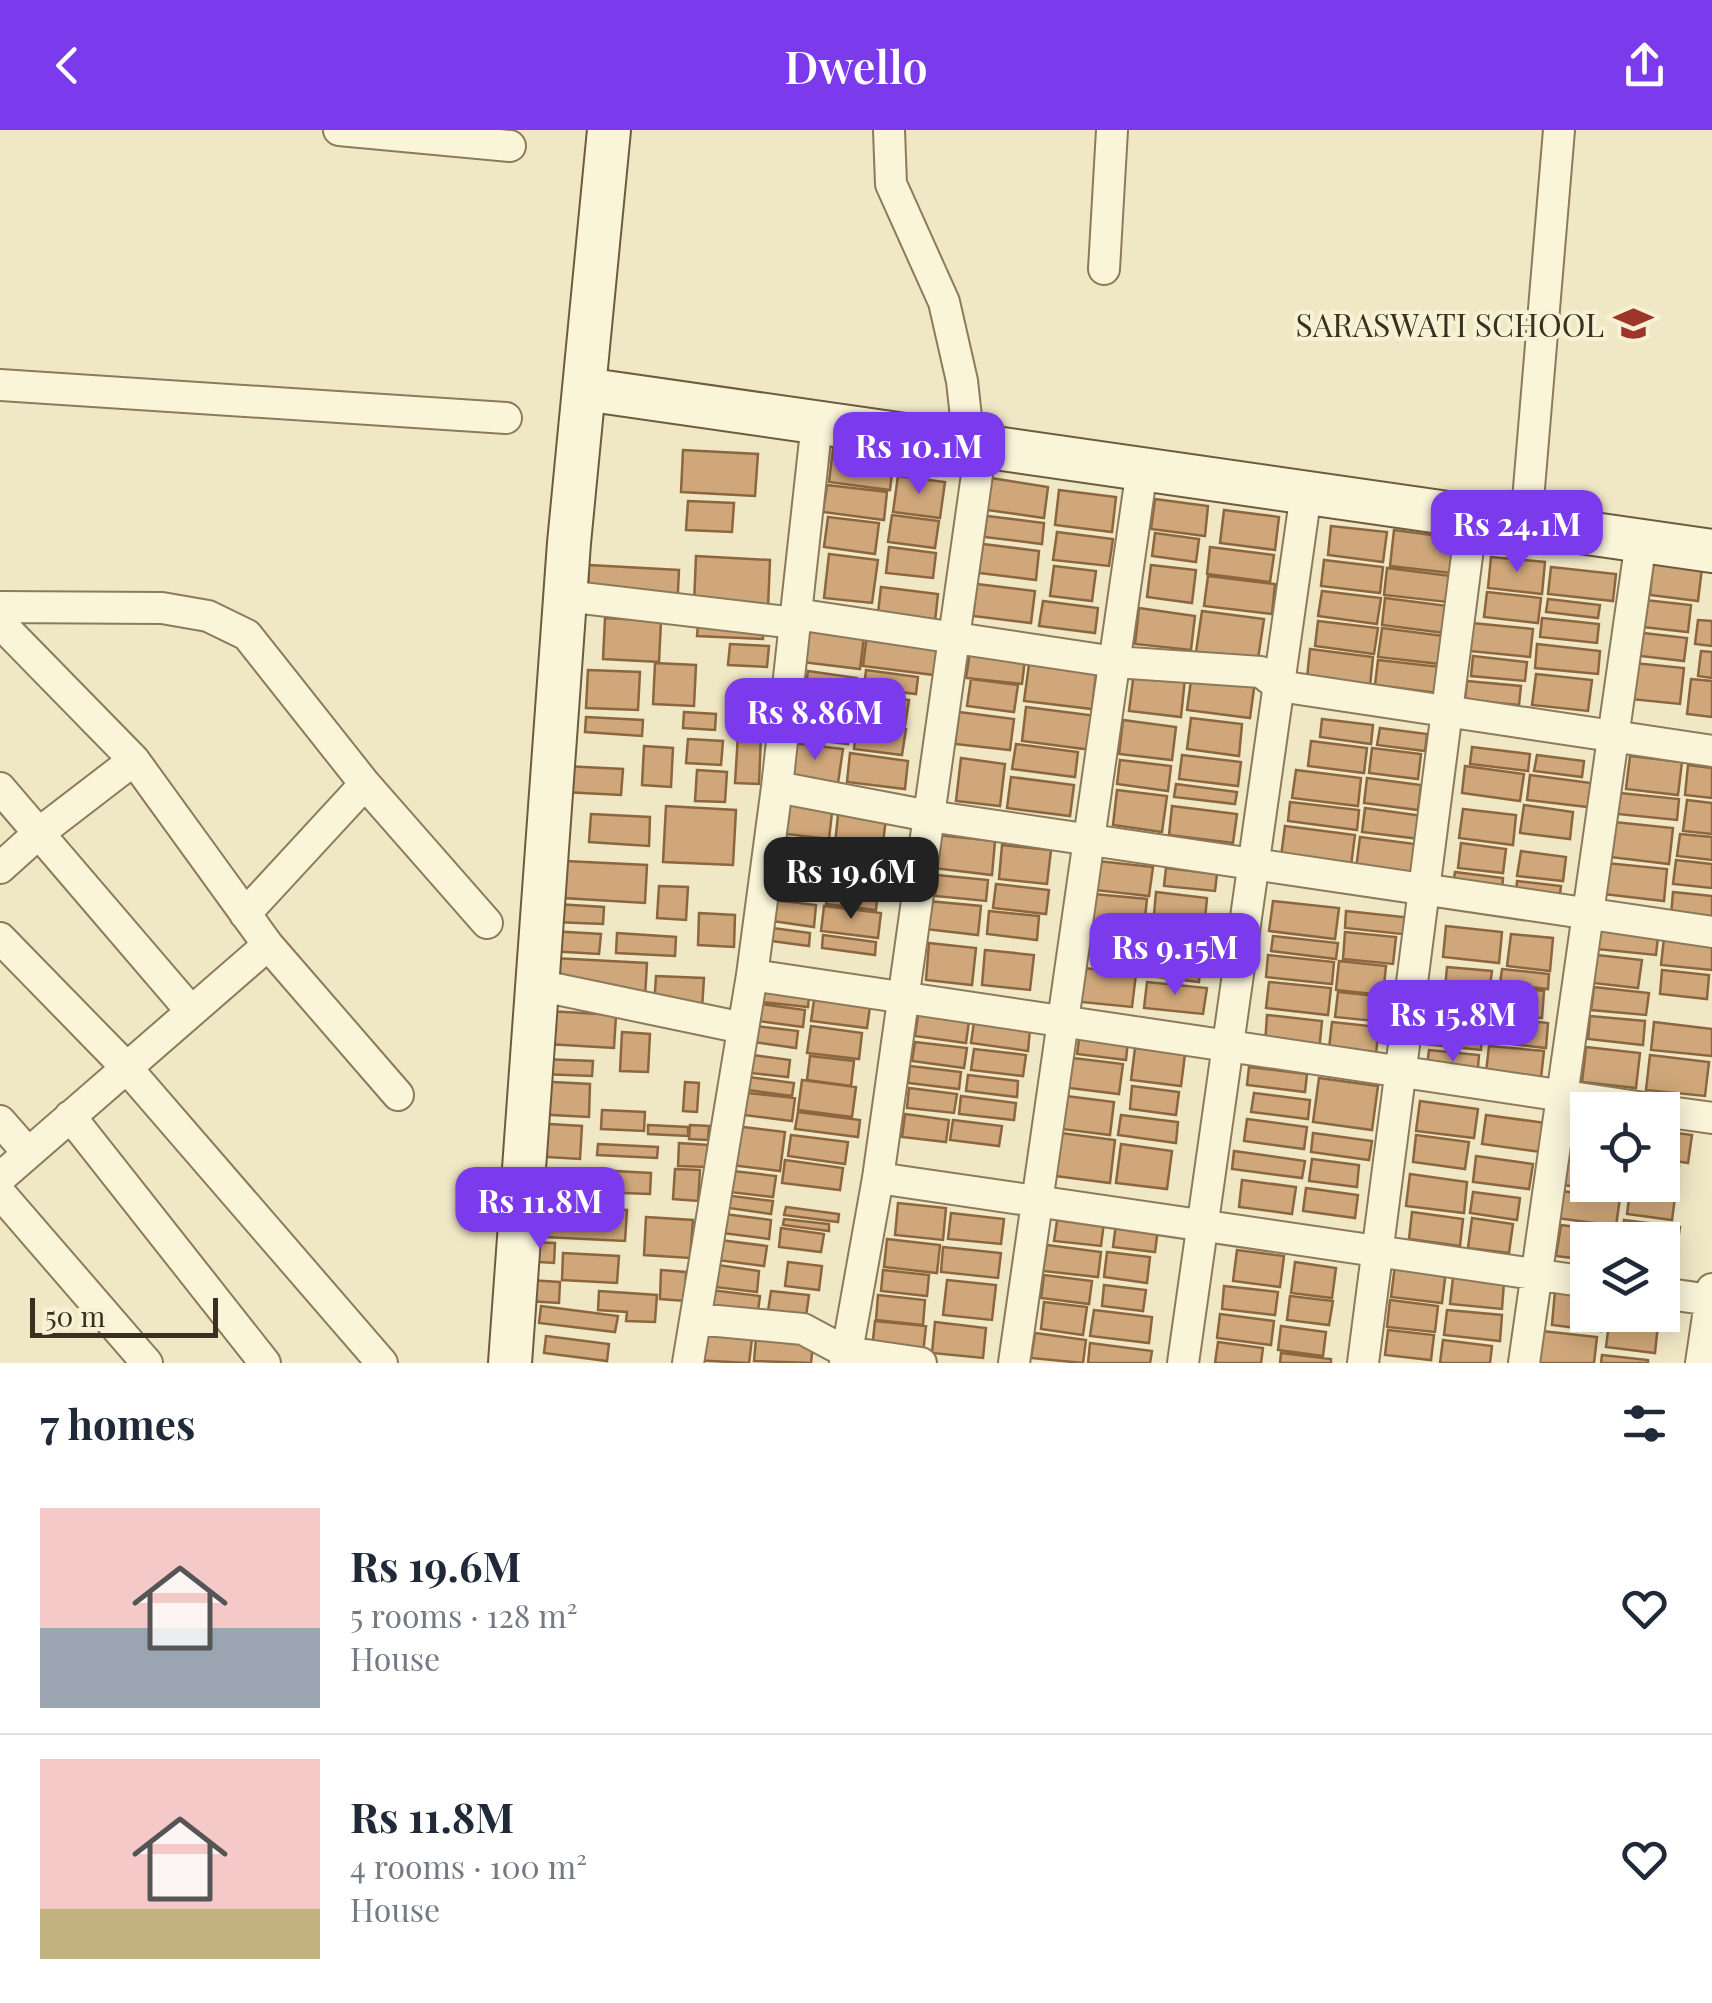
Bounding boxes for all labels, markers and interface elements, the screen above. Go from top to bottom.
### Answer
text: Dwello [784,35,928,95]
icon: back [40,38,95,93]
icon: share [1617,38,1672,93]
place label: SARASWATI SCHOOL [1296,302,1604,345]
school or university icon: SARASWATI SCHOOL [1613,302,1655,344]
pin: Rs 10.1M [816,412,1022,497]
text: Rs 10.1M [855,423,983,466]
pin: Rs 24.1M [1414,490,1620,575]
text: Rs 24.1M [1453,501,1581,544]
pin: Rs 8.86M [712,678,918,763]
text: Rs 8.86M [747,689,883,732]
pin: Rs 19.6M [748,837,954,922]
text: Rs 19.6M [786,848,916,891]
pin: Rs 9.15M [1072,913,1278,998]
text: Rs 9.15M [1112,924,1238,967]
pin: Rs 15.8M [1350,980,1556,1065]
text: Rs 15.8M [1389,991,1517,1034]
map controls [1570,1092,1680,1332]
button: locate [1570,1092,1680,1202]
pin: Rs 11.8M [437,1167,643,1252]
text: Rs 11.8M [477,1178,603,1221]
button: layers [1570,1222,1680,1332]
scale bar [30,1293,218,1338]
text: 50 m [45,1297,105,1334]
text: 7 homes [40,1395,195,1451]
icon: filters [1617,1396,1672,1451]
text: Rs 19.6M [350,1537,521,1593]
icon: home [120,1548,240,1668]
icon: heart [1617,1581,1672,1636]
text: 5 rooms · 128 m² [350,1593,578,1636]
text: House [350,1636,440,1679]
text: Rs 11.8M [350,1788,514,1844]
icon: home [120,1799,240,1919]
icon: heart [1617,1832,1672,1887]
text: 4 rooms · 100 m² [350,1844,587,1887]
text: House [350,1887,440,1930]

